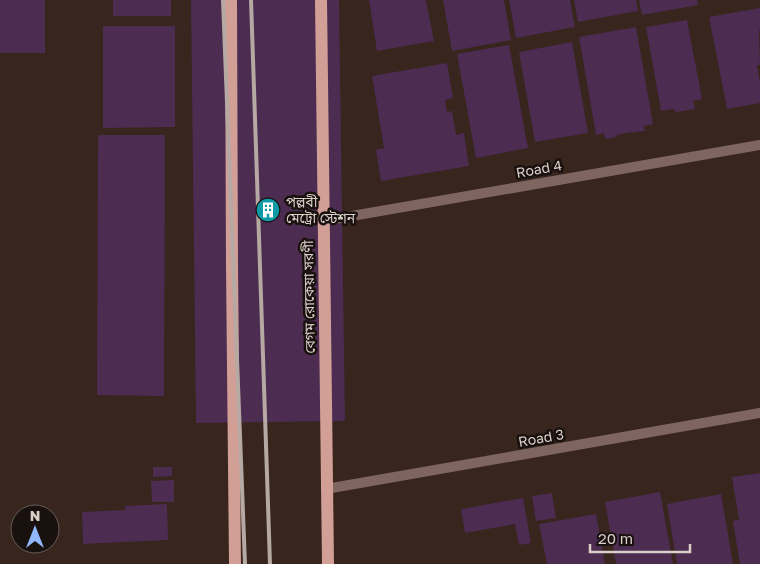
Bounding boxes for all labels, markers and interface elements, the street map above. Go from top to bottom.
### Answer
street label: Road 4 [515,156,563,181]
place label: পল্লবী মেট্রো স্টেশন [286,193,356,226]
building icon: পল্লবী মেট্রো স্টেশন [255,197,281,223]
street label: বেগম রোকেয়া সরণী [299,240,318,354]
street label: Road 3 [517,425,565,450]
north arrow [10,504,60,554]
text: N [30,507,40,524]
scale bar [590,522,690,554]
text: 20 m [598,529,633,547]

